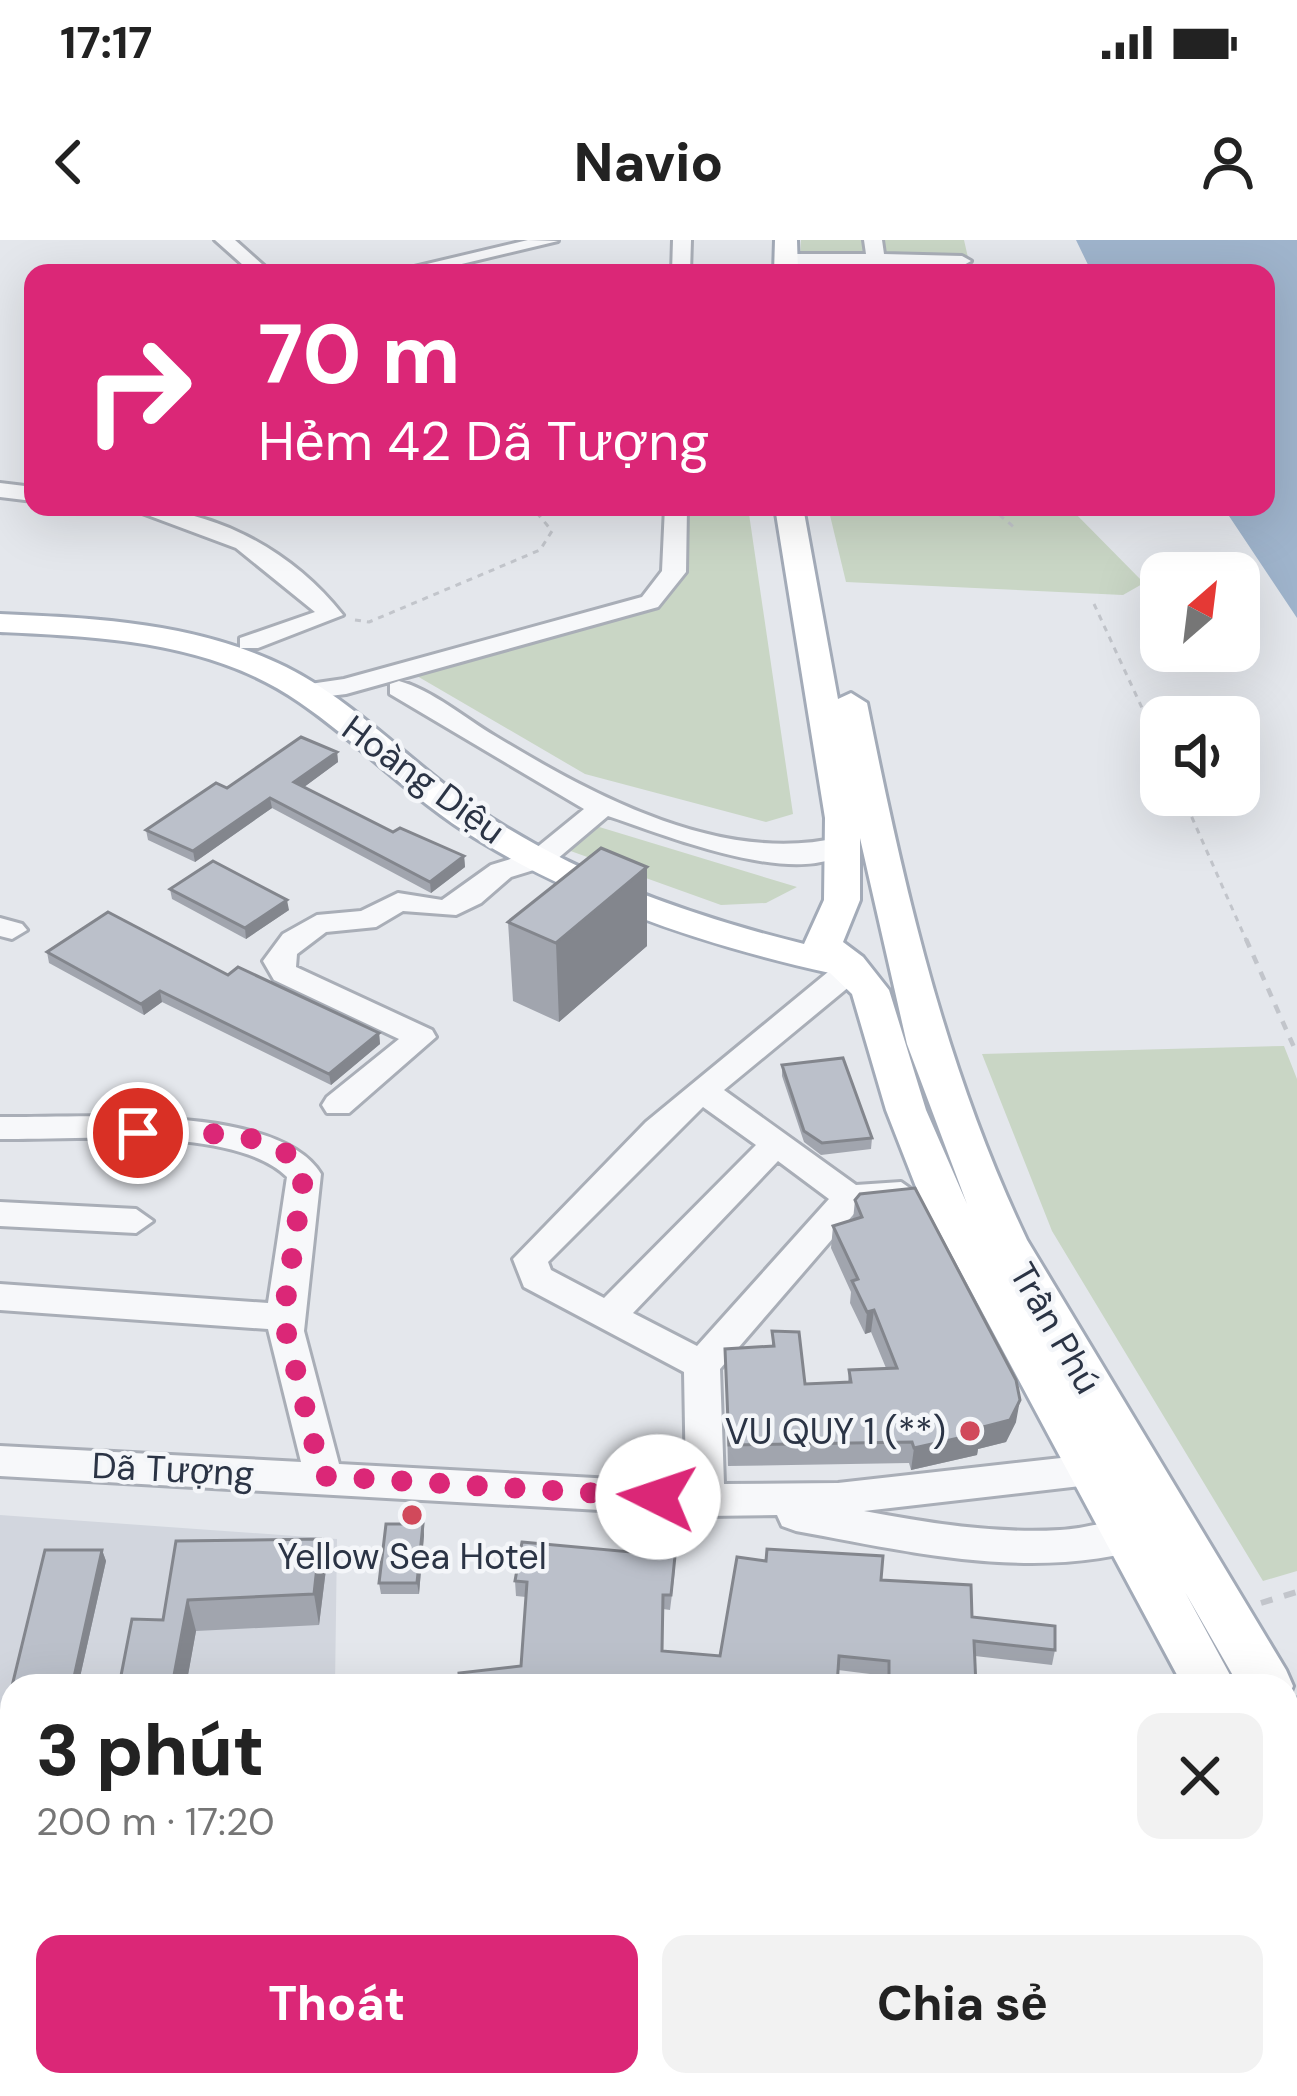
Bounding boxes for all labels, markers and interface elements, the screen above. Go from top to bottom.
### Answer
text: 17:17 [60,13,153,72]
text: Navio [574,127,723,198]
icon: back [36,129,102,195]
icon: person [1195,129,1261,195]
text: 70 m [258,300,461,409]
icon: right [60,312,216,468]
text: Hẻm 42 Dã Tượng [258,406,709,477]
north arrow [1140,552,1260,672]
map controls [1140,552,1260,816]
button: sound [1140,696,1260,816]
street label: Hoàng Diệu [333,705,514,854]
pin [87,1082,189,1184]
icon: arrive [105,1100,171,1166]
street label: Trần Phú [999,1254,1112,1402]
place label: VU QUY 1 (**) [725,1408,946,1455]
marker: VU QUY 1 (**) [957,1418,983,1444]
position arrow [595,1434,721,1560]
street label: Dã Tượng [91,1442,255,1497]
marker: Yellow Sea Hotel [399,1502,425,1528]
place label: Yellow Sea Hotel [277,1533,547,1580]
text: 3 phút [36,1704,265,1797]
button: close [1137,1713,1263,1839]
text: 200 m · 17:20 [36,1796,275,1847]
button: Thoát [36,1935,638,2073]
button: Chia sẻ [662,1935,1263,2073]

